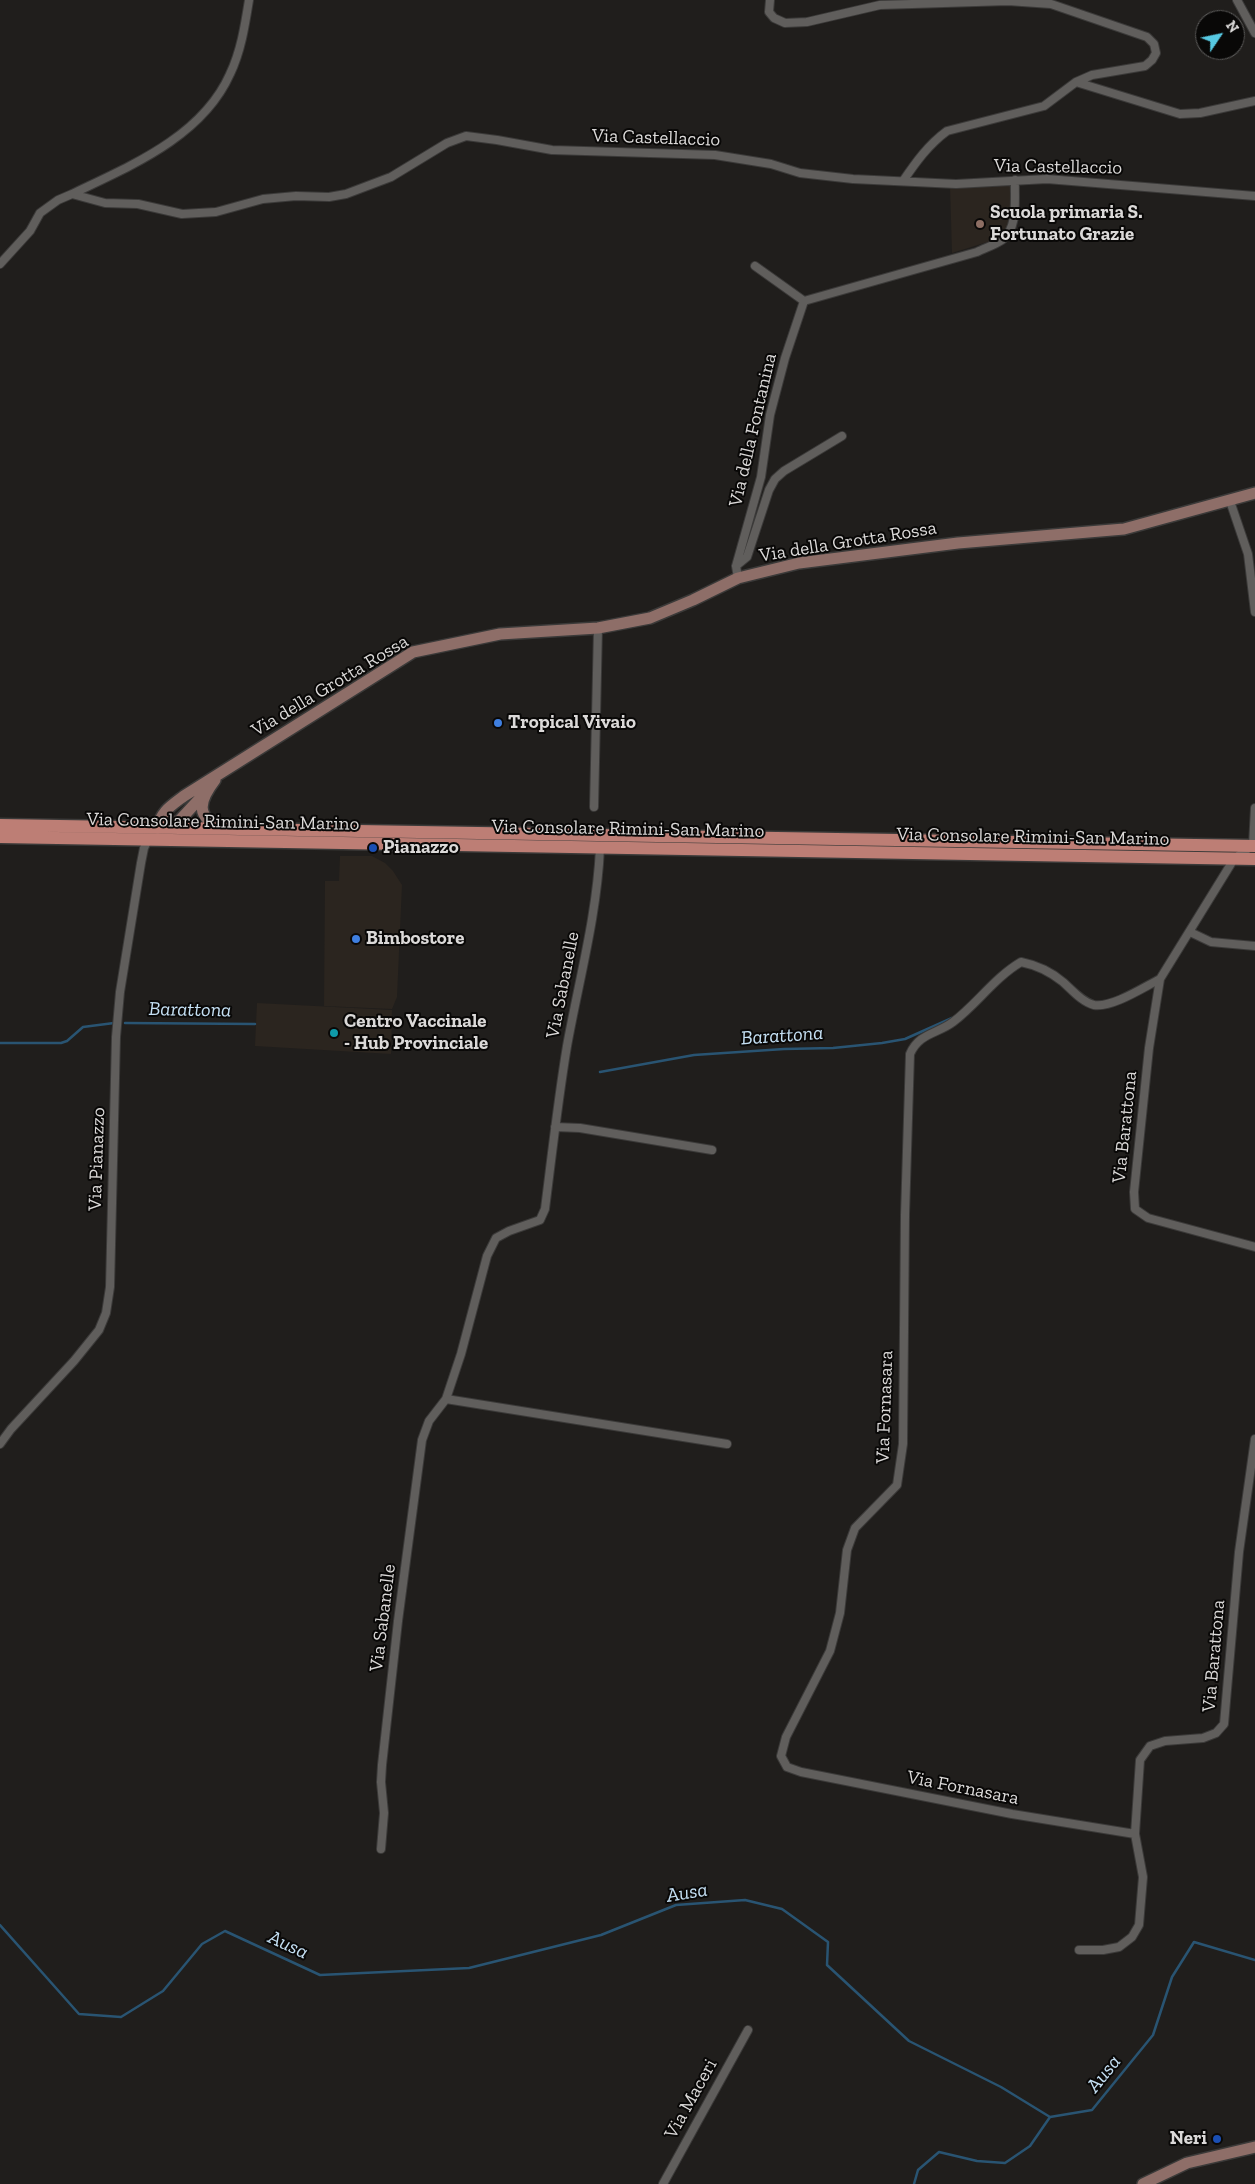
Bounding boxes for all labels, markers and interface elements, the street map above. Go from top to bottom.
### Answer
north arrow [1195,10,1245,60]
text: N [1222,18,1242,36]
street label: Via Castellaccio [591,124,721,152]
street label: Via Castellaccio [994,154,1122,180]
place label: Scuola primaria S. Fortunato Grazie [990,202,1142,246]
marker: Scuola primaria S. Fortunato Grazie [974,218,986,230]
street label: Via della Fontanina [724,351,782,509]
street label: Via della Grotta Rossa [758,517,938,567]
street label: Via della Grotta Rossa [247,630,413,742]
place label: Tropical Vivaio [508,712,636,734]
marker: Tropical Vivaio [492,717,504,729]
street label: Via Consolare Rimini-San Marino [86,808,360,836]
street label: Via Consolare Rimini-San Marino [491,815,765,843]
street label: Via Consolare Rimini-San Marino [896,823,1170,851]
place label: Pianazzo [383,837,459,859]
marker: Pianazzo [367,842,379,854]
place label: Bimbostore [366,928,464,950]
street label: Via Sabanelle [541,930,585,1040]
marker: Bimbostore [350,933,362,945]
water label: Barattona [148,997,232,1023]
place label: Centro Vaccinale - Hub Provinciale [344,1011,488,1055]
water label: Barattona [740,1021,824,1051]
marker: Centro Vaccinale - Hub Provinciale [328,1027,340,1039]
street label: Via Barattona [1108,1070,1142,1184]
street label: Via Pianazzo [84,1107,110,1211]
street label: Via Fornasara [872,1350,898,1464]
street label: Via Sabanelle [365,1563,401,1673]
street label: Via Barattona [1198,1599,1230,1713]
street label: Via Fornasara [905,1766,1021,1810]
water label: Ausa [665,1878,709,1908]
water label: Ausa [264,1925,312,1965]
water label: Ausa [1082,2050,1126,2098]
street label: Via Maceri [660,2055,722,2143]
place label: Neri [1170,2128,1207,2150]
marker: Neri [1211,2133,1223,2145]

